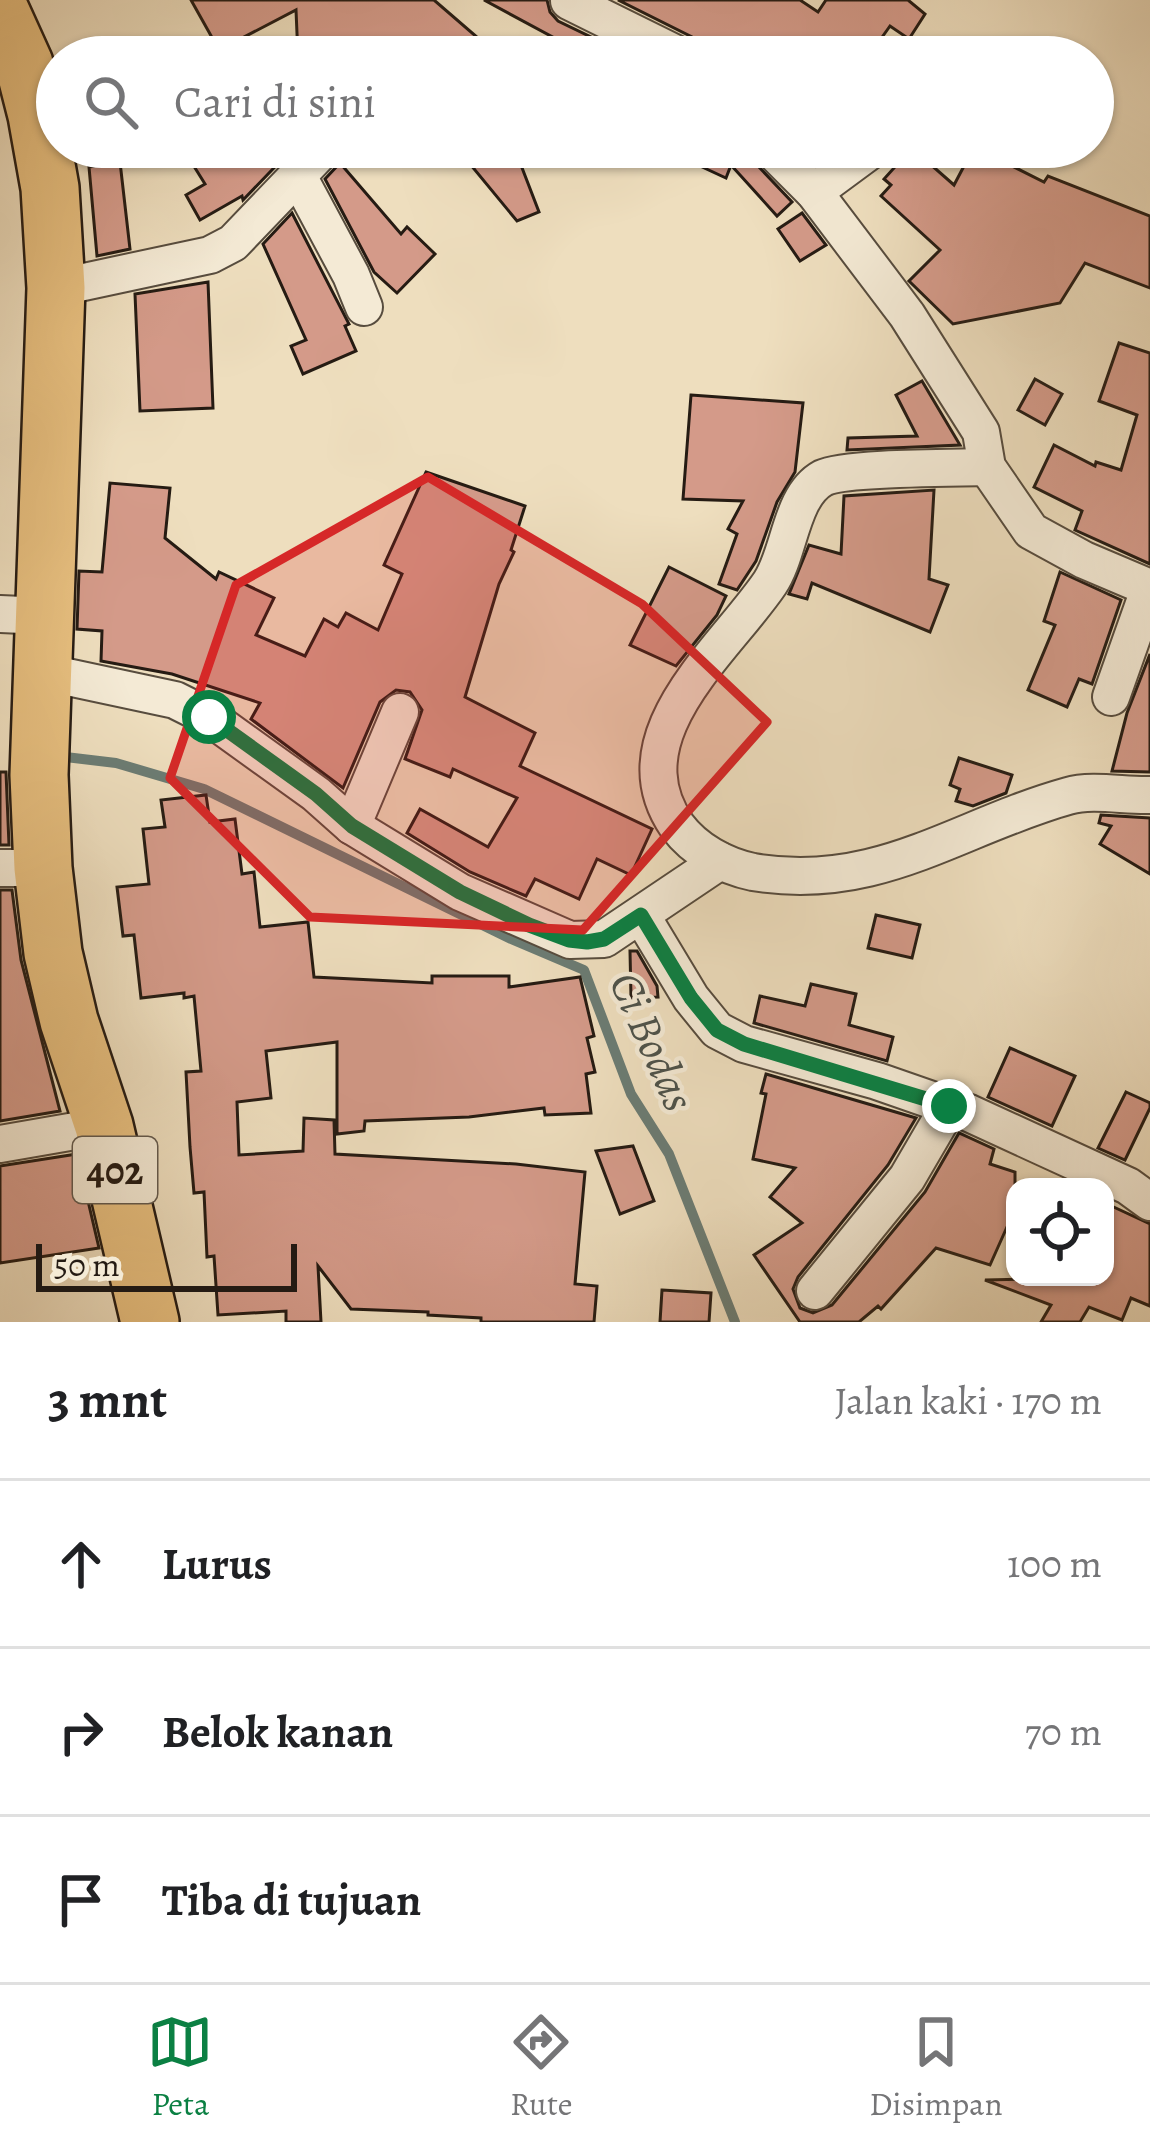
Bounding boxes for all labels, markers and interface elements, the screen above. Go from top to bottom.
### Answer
search box [36,36,1114,168]
icon: search [78,69,144,135]
text: Cari di sini [174,71,376,133]
route start [182,690,236,744]
water label: Ci Bodas [594,962,710,1121]
route end [922,1079,976,1133]
road number: 402 [73,1137,157,1203]
map controls [1006,1178,1114,1286]
button: locate [1006,1178,1114,1286]
scale bar [36,1238,297,1291]
text: 50 m [54,1242,120,1287]
text: 3 mnt [48,1365,167,1435]
text: Jalan kaki · 170 m [834,1374,1102,1427]
icon: ahead [48,1531,114,1597]
text: Lurus [162,1533,272,1595]
text: 100 m [1007,1537,1102,1590]
icon: right [48,1699,114,1765]
text: Belok kanan [162,1701,393,1763]
text: 70 m [1025,1705,1102,1758]
icon: arrive [48,1867,114,1933]
text: Tiba di tujuan [162,1869,421,1931]
tab: Peta [147,2009,213,2126]
tab: Rute [508,2009,574,2126]
tab: Disimpan [869,2009,1003,2126]

